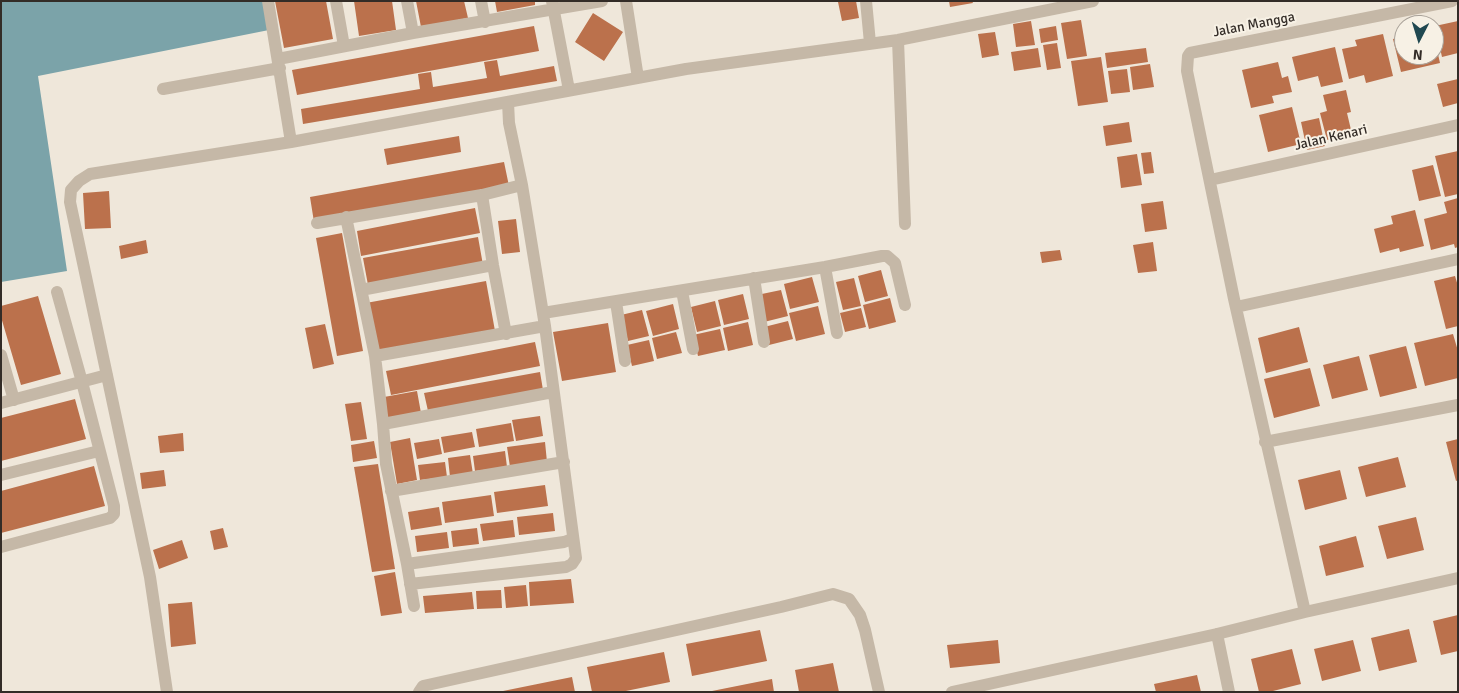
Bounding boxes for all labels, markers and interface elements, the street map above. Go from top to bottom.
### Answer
street label: Jalan Mangga [1212,9,1296,41]
north arrow [1394,15,1444,65]
text: N [1412,46,1423,63]
street label: Jalan Kenari [1293,121,1369,155]

